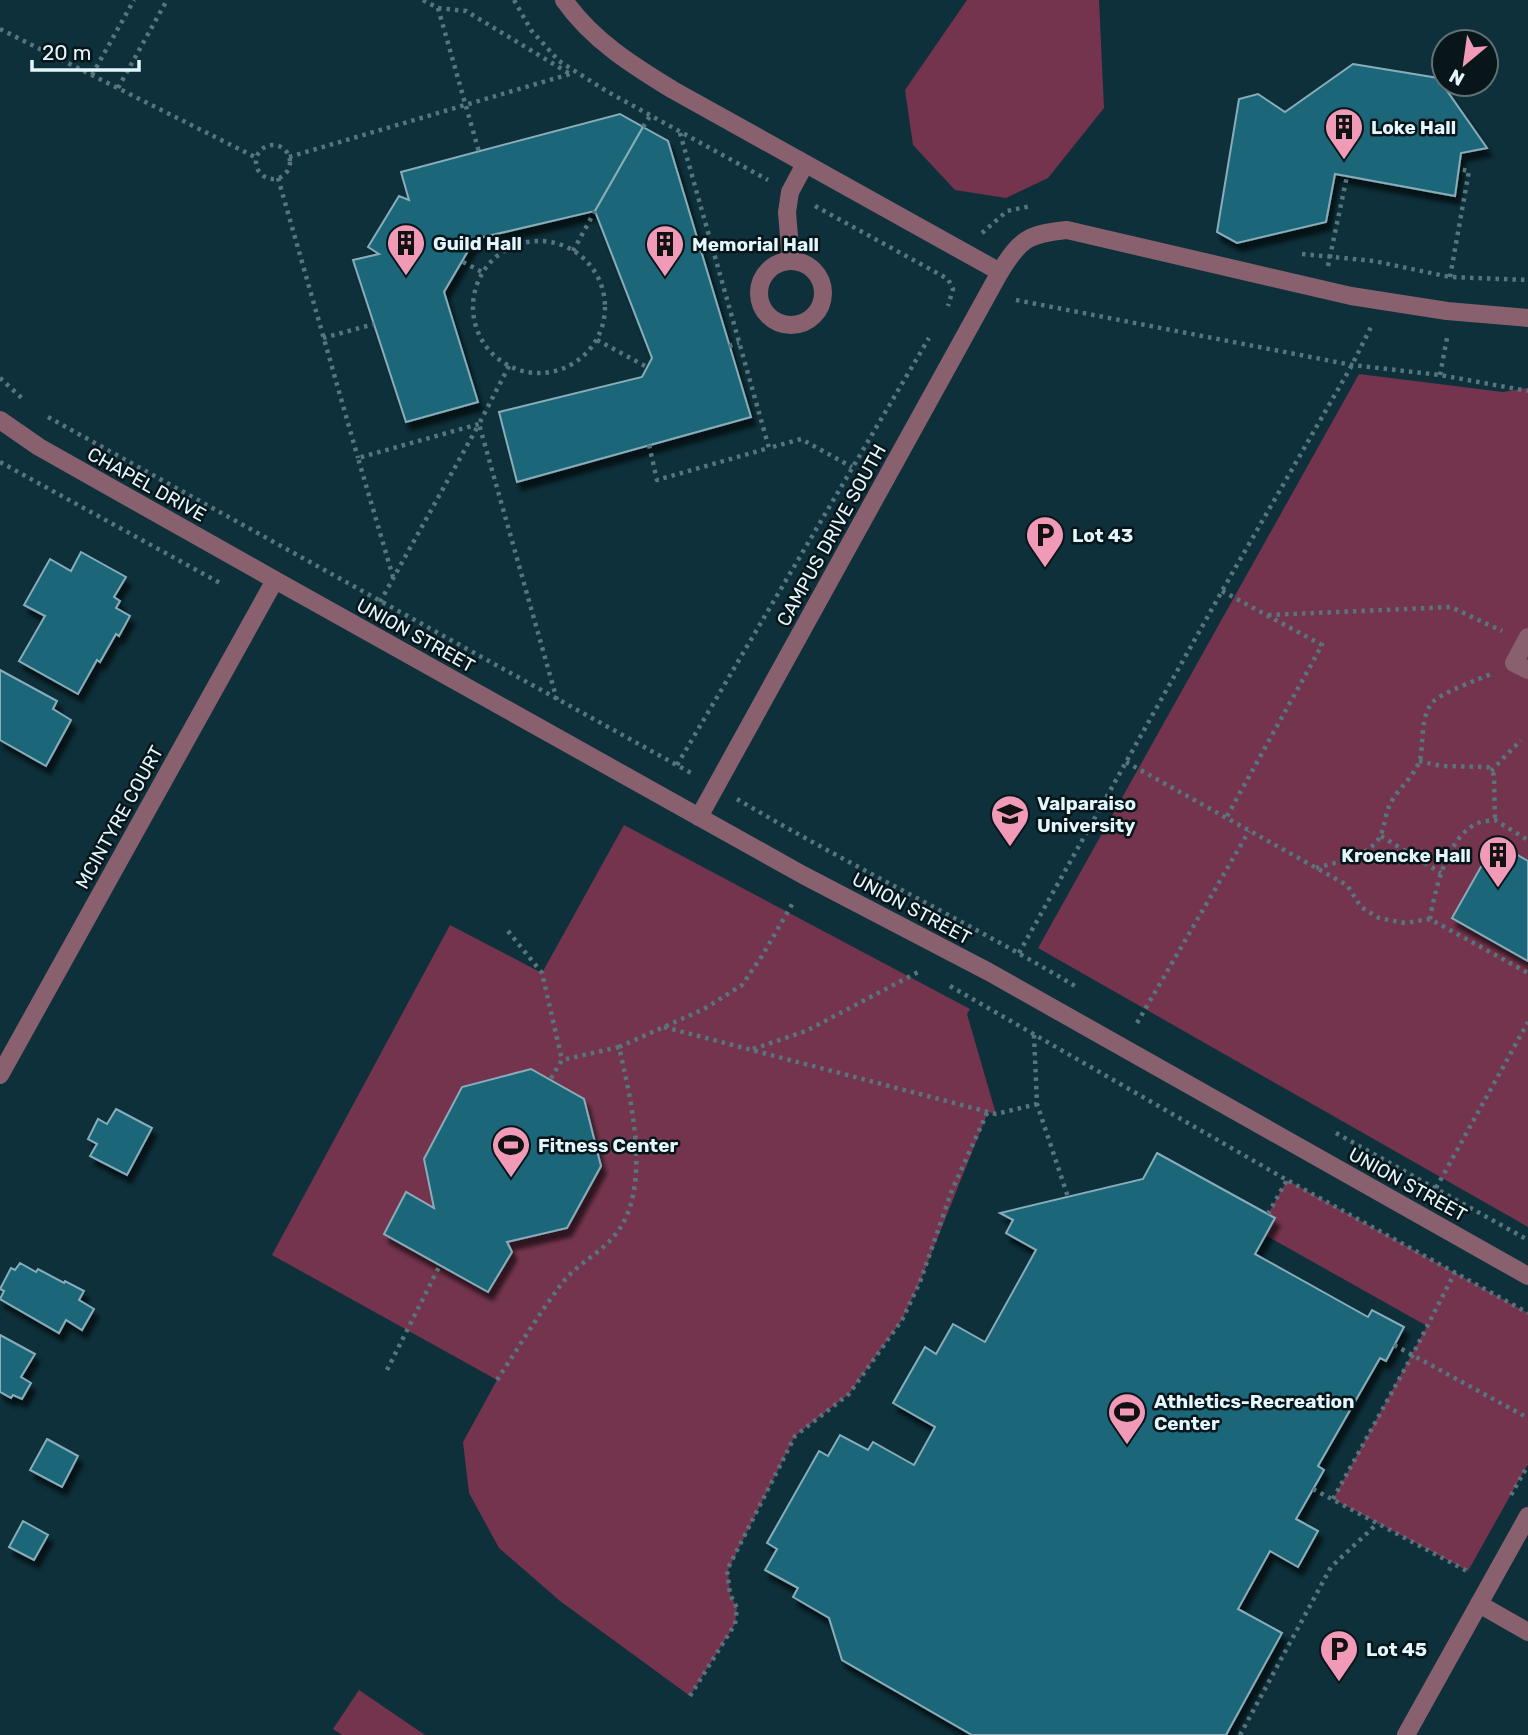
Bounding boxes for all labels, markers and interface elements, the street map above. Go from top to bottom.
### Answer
scale bar [32,28,138,72]
north arrow [1430,28,1500,98]
text: 20 m [42,40,91,65]
text: N [1445,64,1469,91]
building icon: Loke Hall [1323,106,1365,161]
place label: Loke Hall [1371,116,1456,139]
building icon: Guild Hall [385,222,427,277]
building icon: Memorial Hall [644,223,686,278]
place label: Guild Hall [433,232,522,255]
place label: Memorial Hall [692,233,819,256]
street label: CAMPUS DRIVE SOUTH [772,440,891,630]
street label: CHAPEL DRIVE [83,442,210,527]
parking icon: Lot 43 [1024,514,1066,569]
place label: Lot 43 [1072,524,1133,547]
street label: UNION STREET [353,593,479,677]
street label: MCINTYRE COURT [71,742,168,893]
place label: Valparaiso University [1037,792,1136,837]
school or university icon: Valparaiso University [989,793,1031,848]
building icon: Kroencke Hall [1477,834,1519,889]
place label: Kroencke Hall [1341,844,1471,867]
street label: UNION STREET [848,867,975,949]
sports icon: Fitness Center [490,1124,532,1179]
place label: Fitness Center [538,1134,679,1157]
street label: UNION STREET [1345,1142,1471,1226]
place label: Athletics-Recreation Center [1154,1390,1354,1435]
sports icon: Athletics-Recreation Center [1106,1391,1148,1446]
parking icon: Lot 45 [1318,1628,1360,1683]
place label: Lot 45 [1366,1638,1427,1661]

